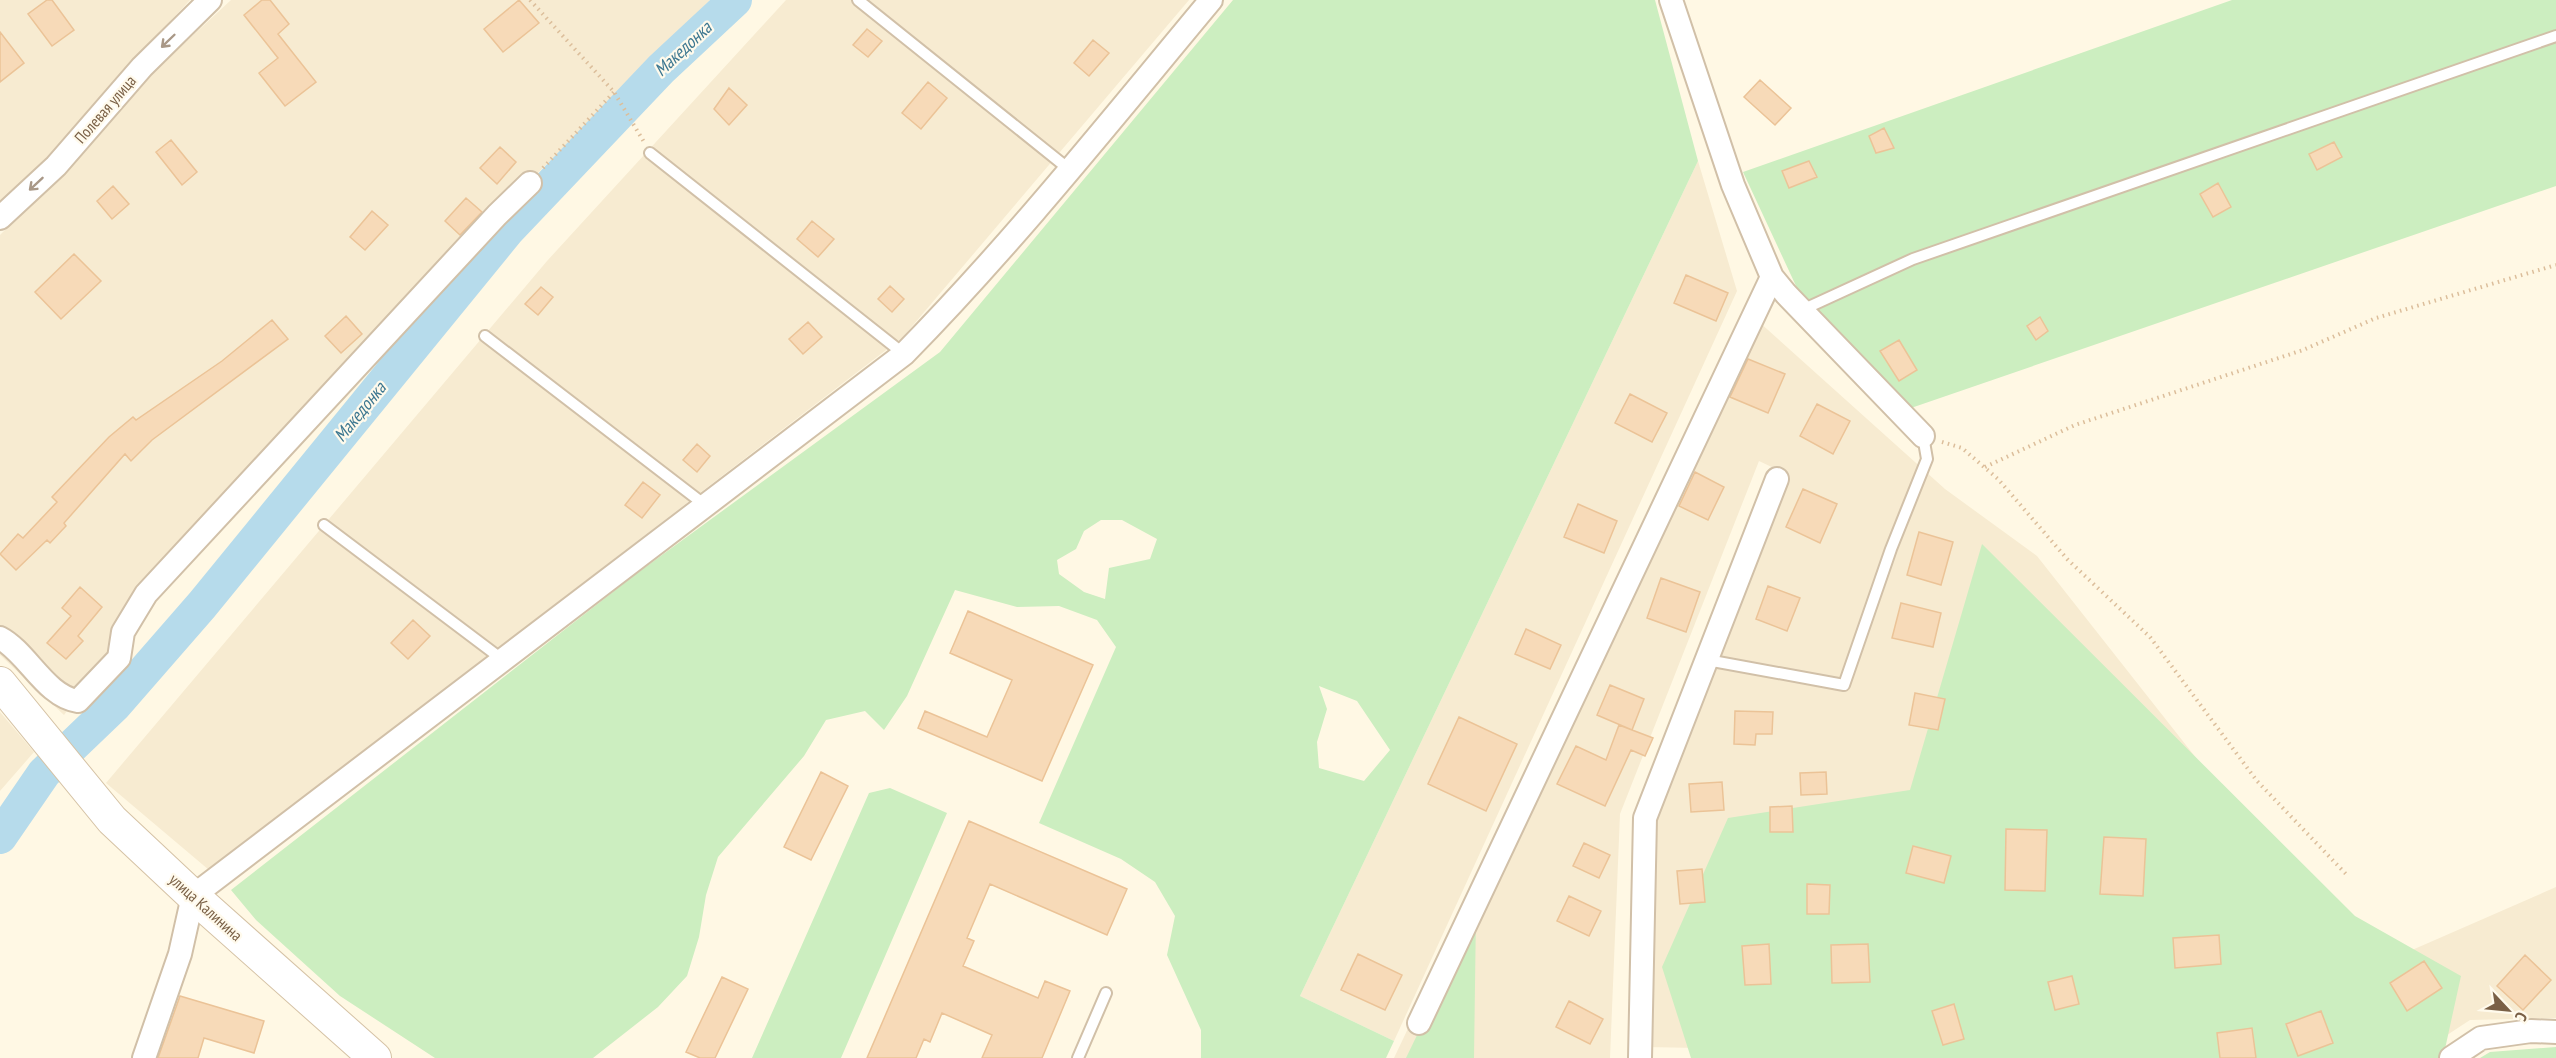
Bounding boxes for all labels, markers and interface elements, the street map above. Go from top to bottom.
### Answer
water label: Македонка [649,16,717,81]
one-way arrow [161,34,176,48]
street label: Полевая улица [70,71,140,147]
one-way arrow [29,177,44,191]
water label: Македонка [329,377,391,446]
street label: улица Калинина [165,869,247,945]
north arrow [2478,980,2538,1040]
text: С [2511,1009,2532,1025]

